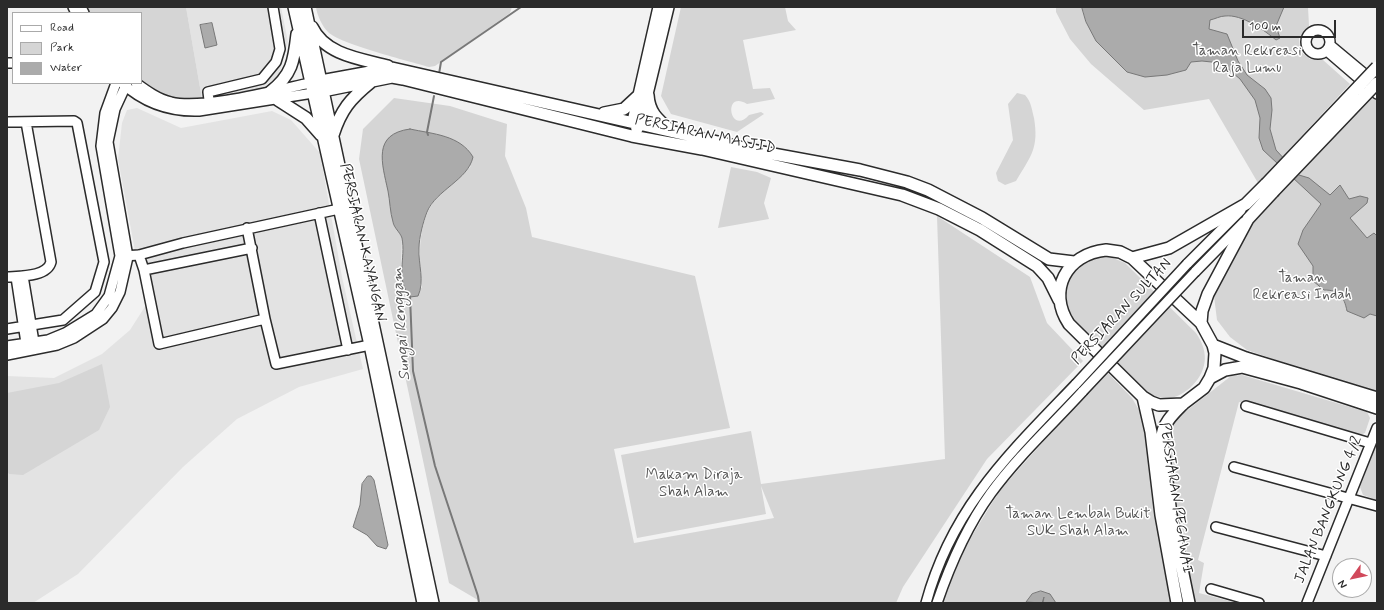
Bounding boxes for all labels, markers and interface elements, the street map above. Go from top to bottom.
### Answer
legend [12,12,142,84]
scale bar [1244,12,1338,38]
text: 100 m [1249,19,1281,35]
text: Road [50,20,74,36]
text: Park [50,40,74,56]
park label: Taman Rekreasi Raja Lumu [1192,43,1302,78]
text: Water [50,60,82,76]
street label: PERSIARAN MASJID [633,111,777,159]
street label: PERSIARAN KAYANGAN [335,162,389,324]
street label: PERSIARAN SULTAN [1068,255,1176,369]
water label: Sungai Renggam [388,267,416,381]
park label: Taman Rekreasi Indah [1253,270,1351,305]
street label: PERSIARAN PEGAWAI [1154,421,1196,575]
street label: JALAN BANGKUNG 4/2 [1291,434,1367,586]
park label: Makam Diraja Shah Alam [645,467,743,502]
park label: Taman Lembah Bukit SUK Shah Alam [1006,506,1150,541]
north arrow [1332,558,1372,598]

